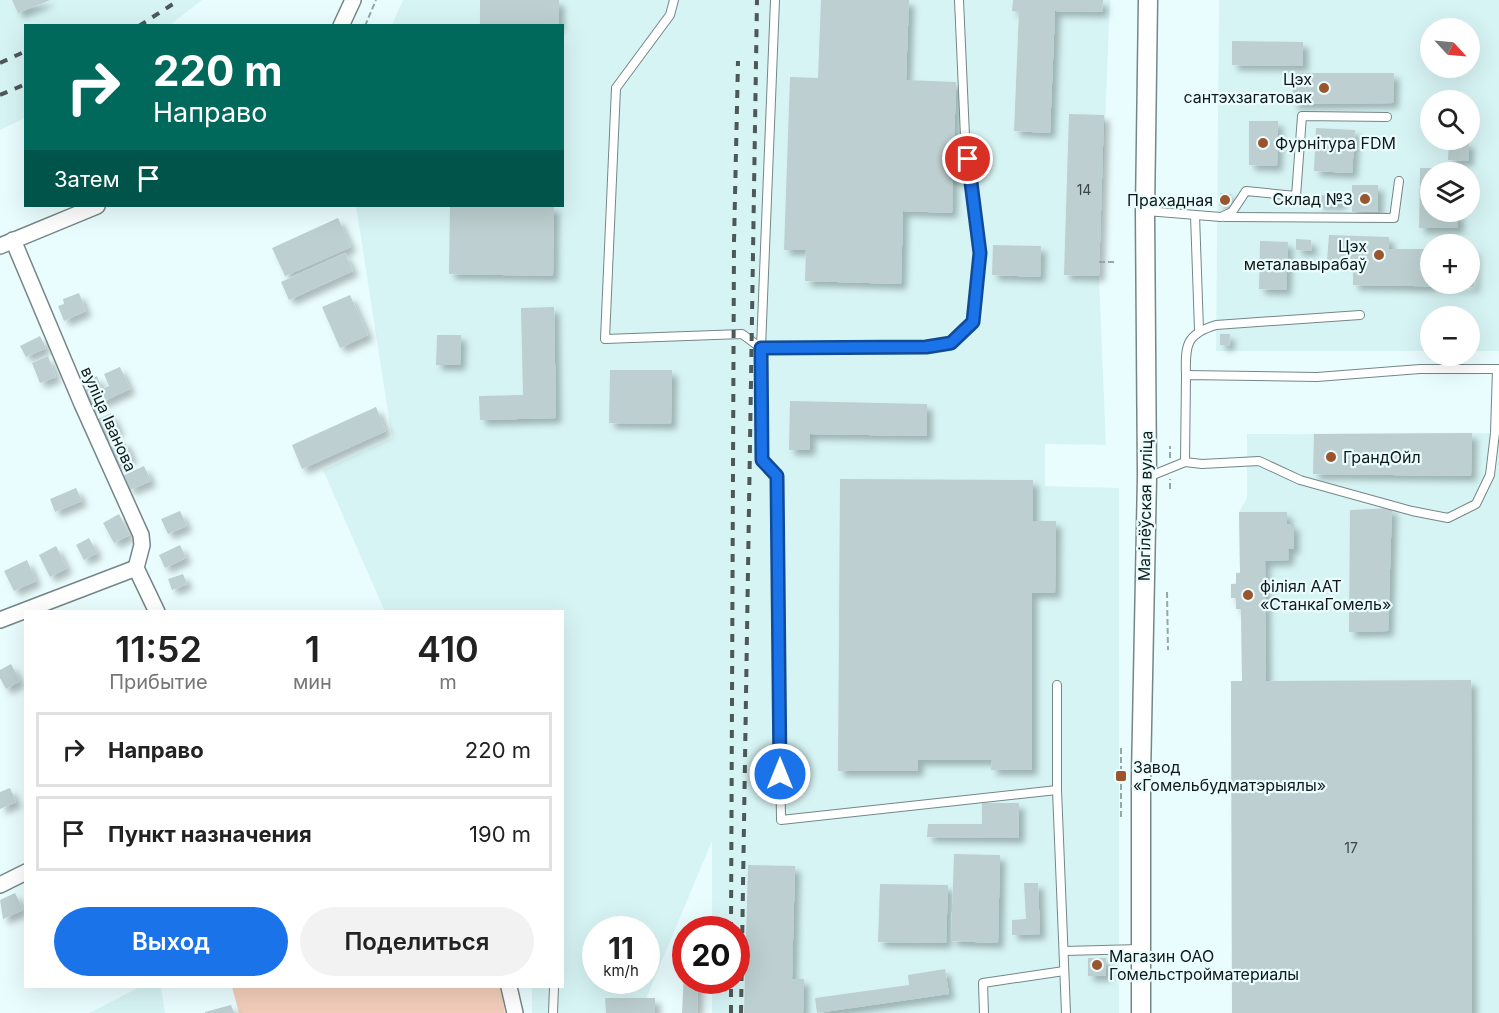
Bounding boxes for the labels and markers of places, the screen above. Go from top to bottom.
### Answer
place label: Цэх сантэхзагатовак [1183,69,1312,107]
marker: Цэх сантэхзагатовак [1317,81,1331,95]
pin [942,133,993,184]
place label: Фурнітура FDM [1275,133,1396,153]
marker: Фурнітура FDM [1256,136,1270,150]
place label: Склад №3 [1273,189,1353,209]
place label: Прахадная [1127,190,1213,210]
marker: Склад №3 [1358,192,1372,206]
marker: Прахадная [1218,193,1232,207]
place label: Цэх металавырабаў [1244,236,1367,274]
marker: Цэх металавырабаў [1372,248,1386,262]
place label: ГрандОйл [1343,447,1421,467]
marker: ГрандОйл [1324,450,1338,464]
place label: філіял ААТ «СтанкаГомель» [1260,576,1391,614]
marker: філіял ААТ «СтанкаГомель» [1241,588,1255,602]
place label: Завод «Гомельбудматэрыялы» [1133,757,1326,795]
marker: Завод «Гомельбудматэрыялы» [1114,769,1128,783]
place label: Магазин ОАО Гомельстройматериалы [1109,946,1299,984]
marker: Магазин ОАО Гомельстройматериалы [1090,958,1104,972]

